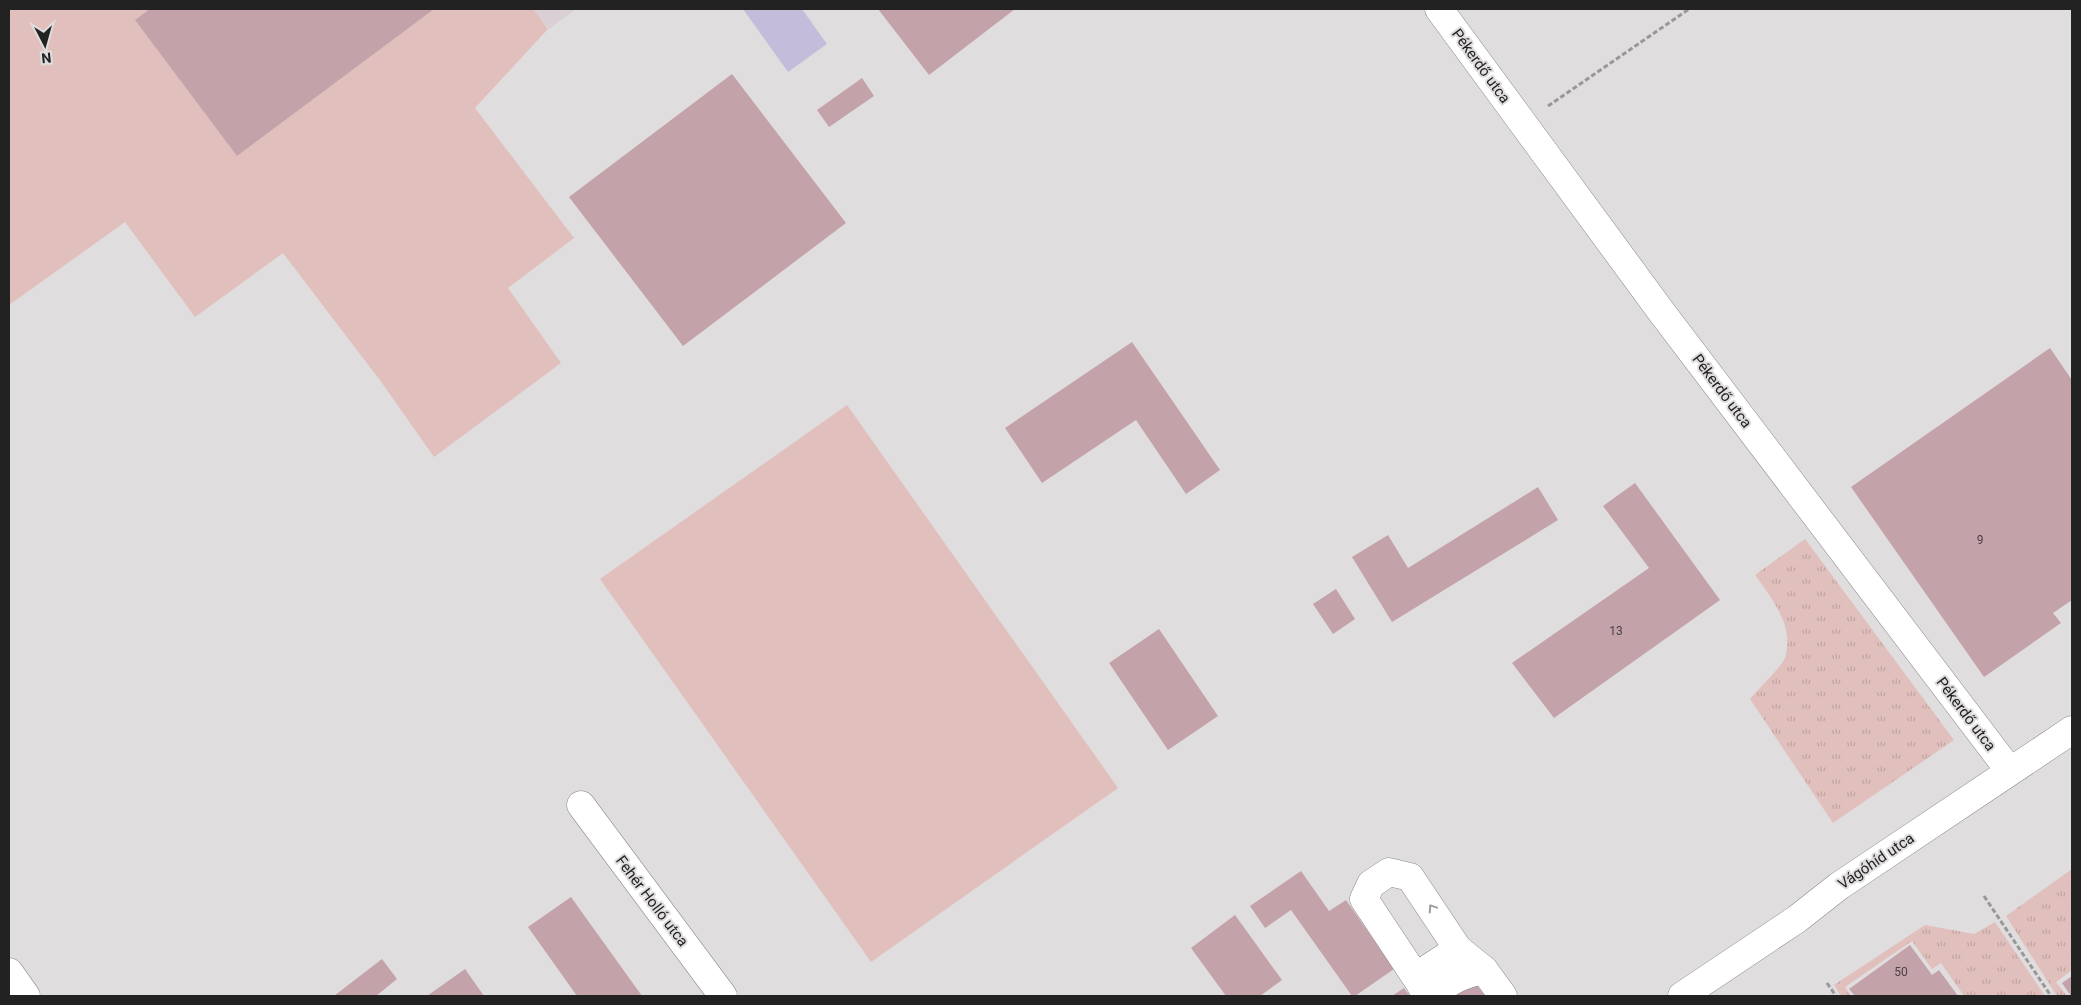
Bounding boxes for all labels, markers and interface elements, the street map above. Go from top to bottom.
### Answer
north arrow [20,20,70,70]
street label: Pékerdő utca [1448,25,1514,107]
text: N [41,49,52,66]
street label: Pékerdő utca [1688,351,1756,431]
house number: 9 [1977,533,1983,547]
house number: 13 [1609,624,1623,638]
street label: Pékerdő utca [1932,674,2000,754]
street label: Vágóhíd utca [1835,829,1917,893]
street label: Fehér Holló utca [612,852,692,950]
one-way arrow [1428,905,1438,914]
house number: 50 [1894,965,1908,979]

